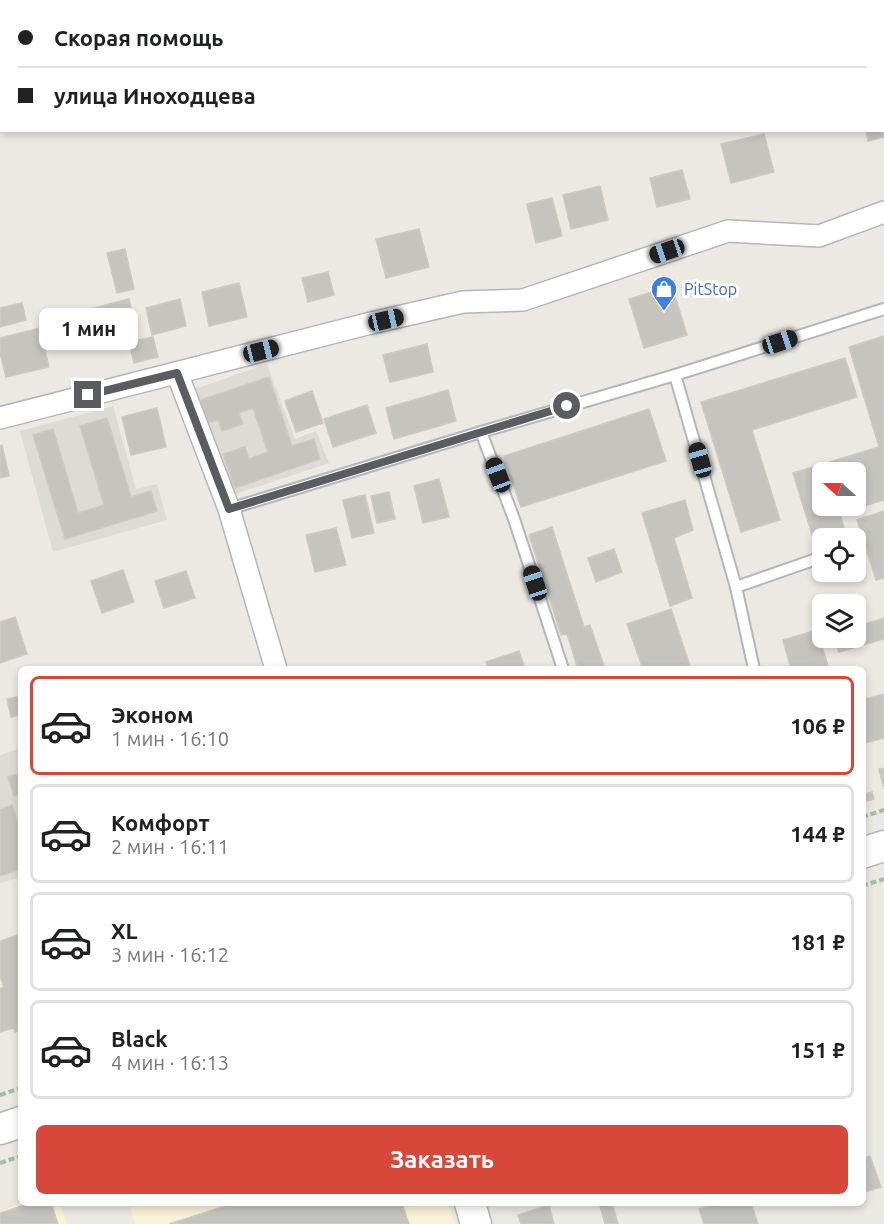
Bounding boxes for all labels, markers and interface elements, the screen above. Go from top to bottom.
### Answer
text: Скорая помощь [54,25,224,50]
text: улица Иноходцева [54,83,256,108]
car [647,237,687,265]
shop icon: PitStop [649,274,679,312]
place label: PitStop [684,280,737,298]
car [366,307,406,333]
callout: 1 мин [38,308,138,350]
text: 1 мин [61,317,116,340]
car [760,328,800,356]
car [241,338,281,364]
route end [74,381,101,408]
route start [553,392,580,419]
car [686,440,714,480]
car [483,455,513,495]
north arrow [812,462,866,516]
map controls [812,462,866,648]
button: locate [812,528,866,582]
car [521,563,549,603]
button: layers [812,594,866,648]
icon: car [39,699,93,753]
text: Эконом [111,702,193,727]
text: 106 ₽ [790,713,845,738]
text: 1 мин · 16:10 [111,727,229,750]
icon: car [39,807,93,861]
text: Комфорт [111,810,210,835]
text: 144 ₽ [790,821,845,846]
text: 2 мин · 16:11 [111,835,229,858]
icon: car [39,915,93,969]
text: XL [111,918,138,943]
text: 181 ₽ [790,929,845,954]
text: 3 мин · 16:12 [111,943,229,966]
icon: car [39,1023,93,1077]
text: Black [111,1026,168,1051]
text: 151 ₽ [790,1037,845,1062]
text: 4 мин · 16:13 [111,1051,229,1074]
button: Заказать [36,1125,848,1194]

